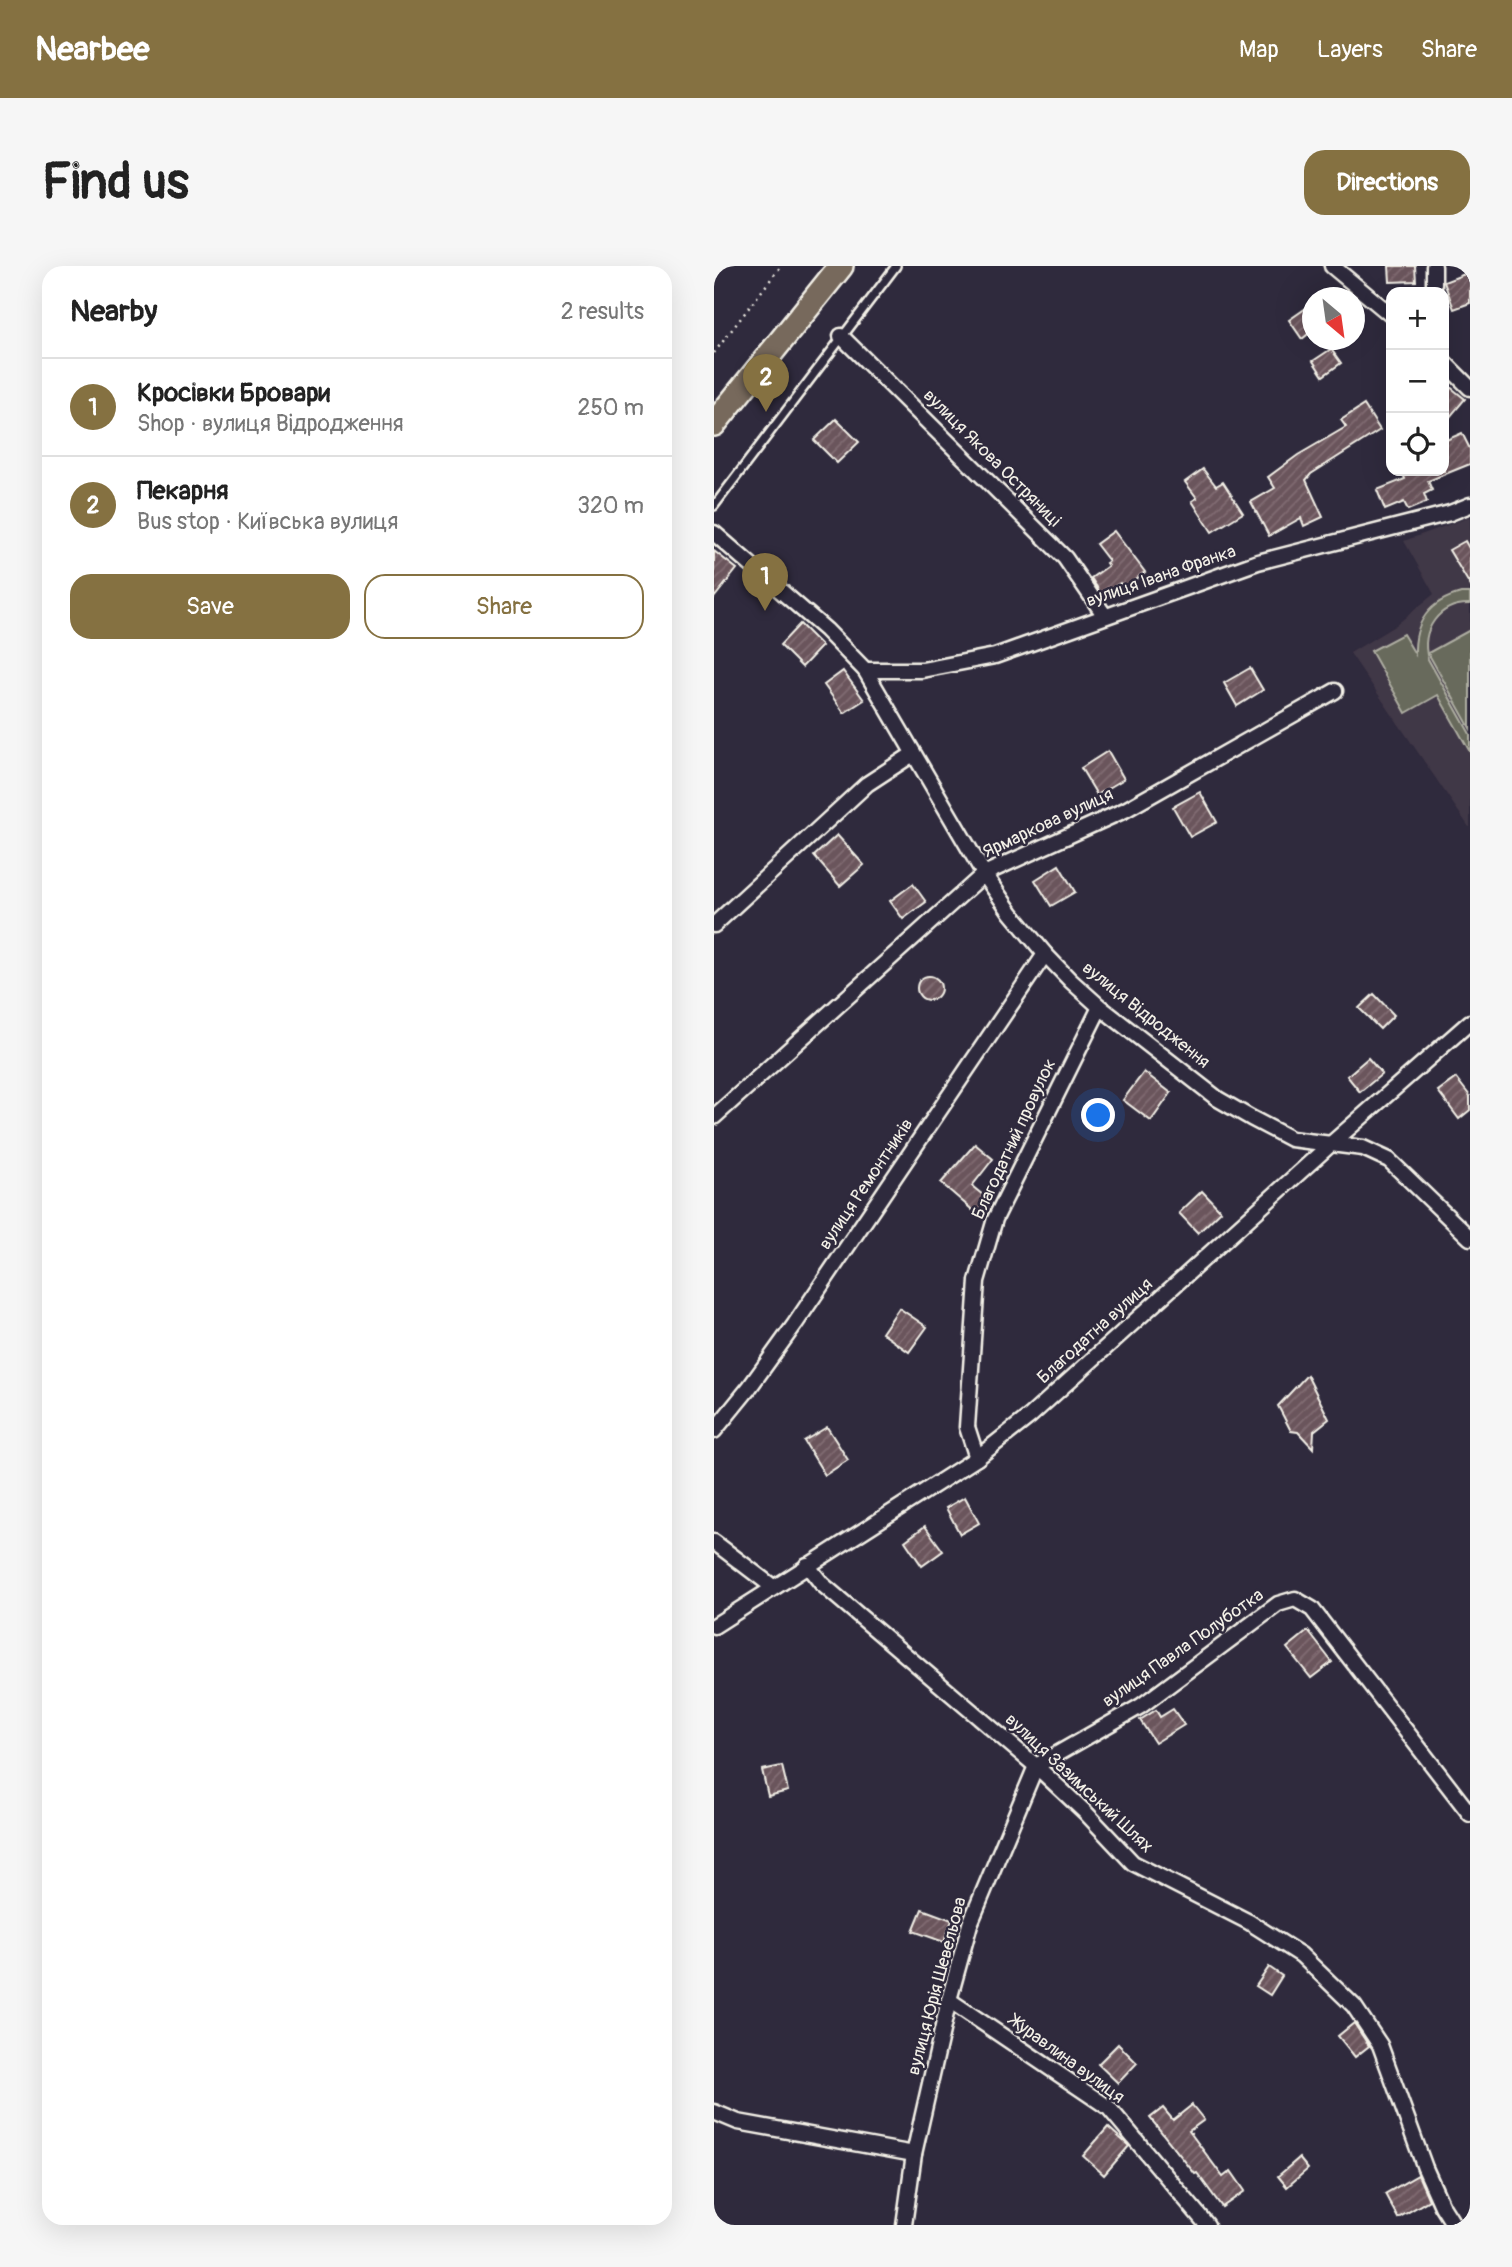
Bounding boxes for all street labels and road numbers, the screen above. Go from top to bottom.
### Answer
street label: вулиця Якова Остряниці [918,384,1066,532]
street label: вулиця Івана Франка [1083,540,1239,612]
street label: Ярмаркова вулиця [979,783,1117,863]
street label: вулиця Відродження [1078,956,1214,1074]
street label: Благодатний провулок [967,1055,1061,1223]
street label: вулиця Ремонтників [814,1114,918,1254]
street label: Благодатна вулиця [1032,1273,1158,1389]
street label: вулиця Павла Полуботка [1098,1584,1268,1712]
street label: вулиця Зазимський Шлях [1000,1708,1158,1858]
street label: вулиця Юрія Шевельова [902,1895,972,2077]
street label: Журавлина вулиця [1003,2008,1129,2108]

